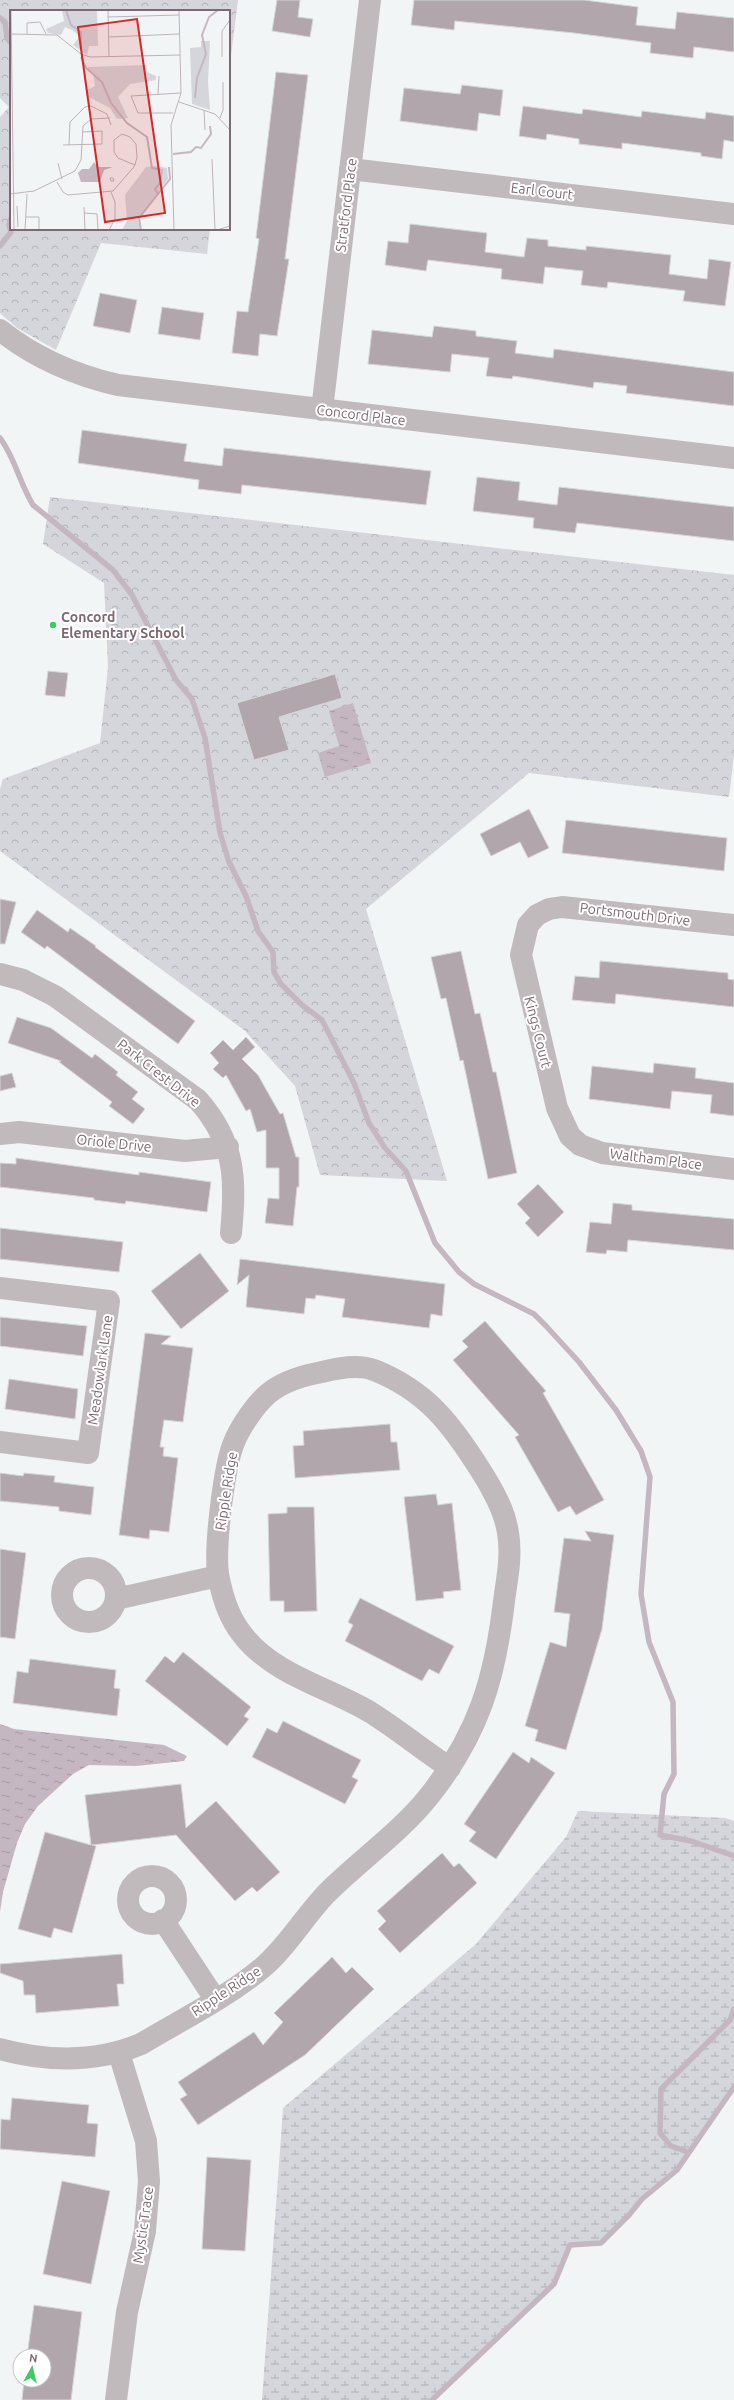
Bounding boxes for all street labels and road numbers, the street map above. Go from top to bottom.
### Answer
street label: Stratford Place [332,157,360,253]
street label: Earl Court [510,179,575,203]
street label: Concord Place [316,402,406,428]
street label: Portsmouth Drive [579,899,691,929]
street label: Kings Court [521,995,555,1070]
street label: Park Crest Drive [114,1036,204,1110]
street label: Oriole Drive [76,1131,152,1155]
street label: Waltham Place [609,1145,703,1173]
street label: Meadowlark Lane [84,1314,116,1426]
street label: Ripple Ridge [212,1451,240,1531]
street label: Ripple Ridge [188,1963,264,2019]
street label: Mystic Trace [130,2185,156,2265]

